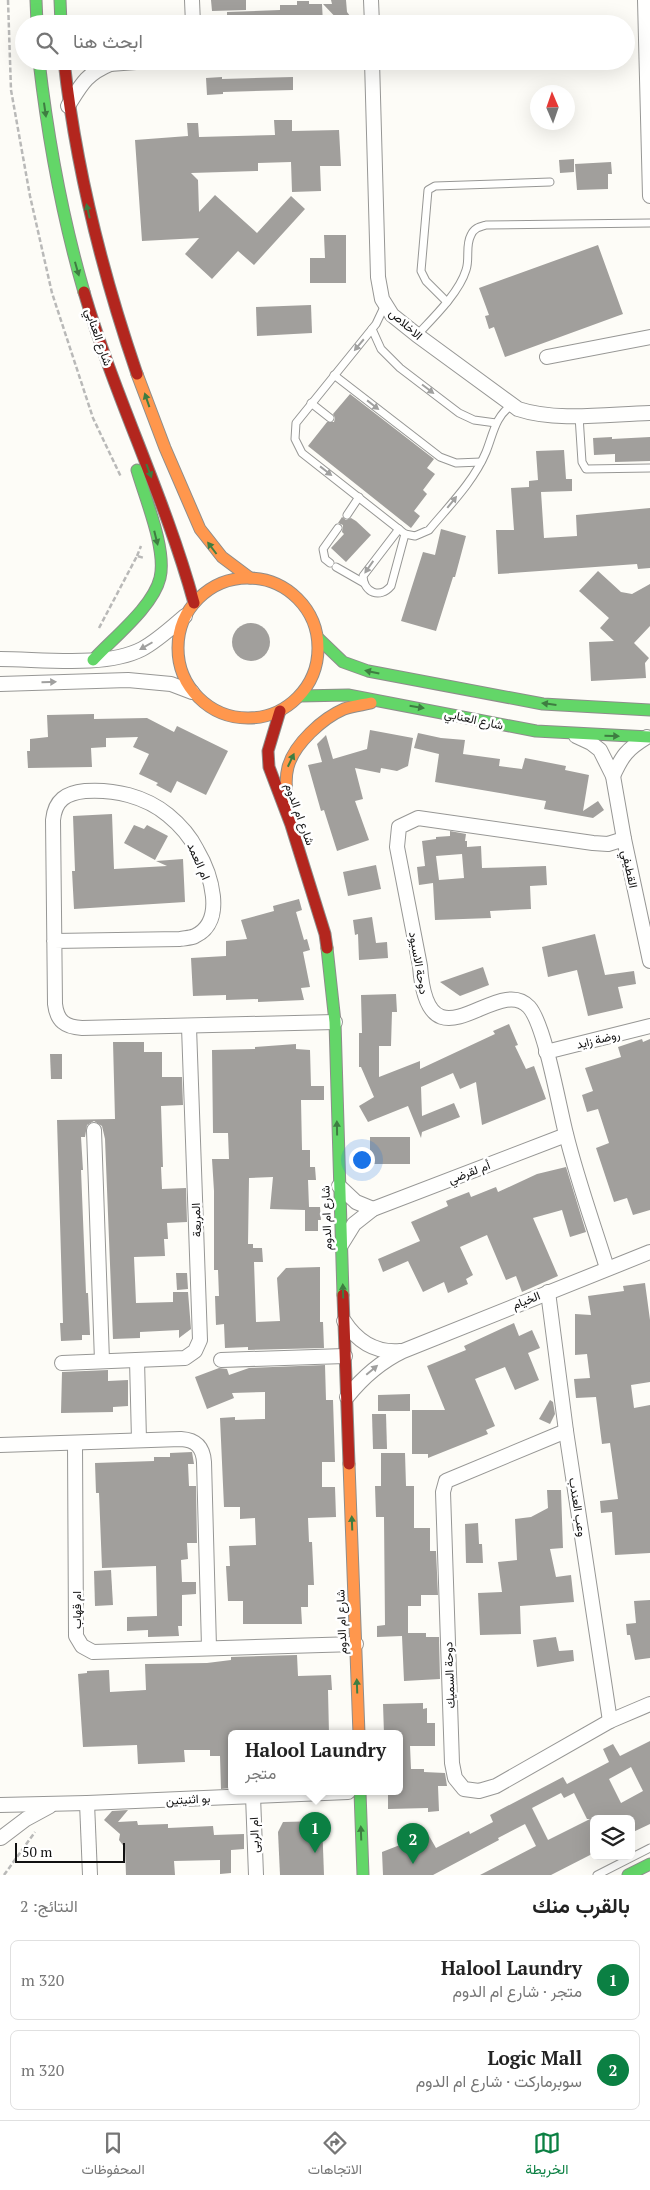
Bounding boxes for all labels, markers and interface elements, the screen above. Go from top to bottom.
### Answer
search box [15,15,635,70]
text: ابحث هنا [73,28,143,53]
icon: search [33,29,61,57]
north arrow [530,85,575,130]
one-way arrow [41,102,49,118]
one-way arrow [84,204,92,219]
one-way arrow [73,261,81,276]
street label: الاخلاص [386,305,426,344]
street label: شارع العنابي [79,306,116,369]
one-way arrow [354,339,365,351]
one-way arrow [421,384,434,395]
one-way arrow [142,392,150,407]
one-way arrow [366,399,379,410]
one-way arrow [146,464,153,479]
one-way arrow [319,466,332,477]
one-way arrow [446,496,457,509]
one-way arrow [152,530,160,545]
one-way arrow [207,541,217,555]
one-way arrow [364,561,374,574]
one-way arrow [140,641,153,650]
one-way arrow [364,668,379,676]
one-way arrow [41,678,57,686]
one-way arrow [541,700,557,708]
one-way arrow [410,704,426,712]
street label: شارع العنابي [443,705,505,735]
one-way arrow [605,732,621,740]
one-way arrow [286,753,295,768]
street label: شارع ام الدوم [280,781,318,848]
street label: ام العمد [183,840,214,882]
street label: القطيفي [616,849,641,890]
street label: دوحة الاسيود [405,930,432,996]
street label: روضة زايد [575,1026,622,1053]
one-way arrow [333,1120,341,1136]
your location [349,1147,375,1173]
street label: أم لقرضي [446,1157,493,1190]
street label: شارع ام الدوم [317,1185,337,1251]
street label: المربعة [188,1203,205,1237]
one-way arrow [338,1283,346,1299]
street label: الخيام [510,1288,543,1313]
one-way arrow [366,1364,378,1376]
street label: وعب العندب [565,1476,590,1538]
one-way arrow [347,1515,355,1531]
street label: شارع ام الدوم [332,1589,352,1655]
street label: ام قهاب [69,1591,85,1629]
street label: دوحة السميك [440,1641,459,1709]
one-way arrow [353,1677,361,1693]
popup [228,1730,403,1795]
text: Halool Laundry [245,1737,386,1762]
text: متجر [245,1762,276,1784]
street label: بو اثنيتين [165,1790,211,1809]
pin: 1 [299,1812,331,1853]
map controls [590,1815,635,1860]
button: layers [590,1815,635,1860]
street label: ام الربى [246,1817,263,1853]
pin: 2 [397,1823,429,1864]
one-way arrow [357,1825,365,1841]
scale bar [15,1840,125,1863]
text: 50 m [22,1842,52,1861]
text: بالقرب منك [532,1891,630,1919]
text: النتائج: 2 [20,1895,78,1917]
text: Halool Laundry [441,1955,582,1980]
text: 320 m [21,1969,64,1991]
text: 1 [608,1969,618,1991]
text: متجر · شارع ام الدوم [452,1980,582,2002]
text: Logic Mall [487,2045,582,2070]
text: 320 m [21,2059,64,2081]
text: 2 [608,2059,618,2081]
text: سوبرماركت · شارع ام الدوم [416,2070,582,2092]
tab: المحفوظات [82,2129,145,2182]
tab: الاتجاهات [308,2129,362,2182]
tab: الخريطة [525,2129,568,2182]

